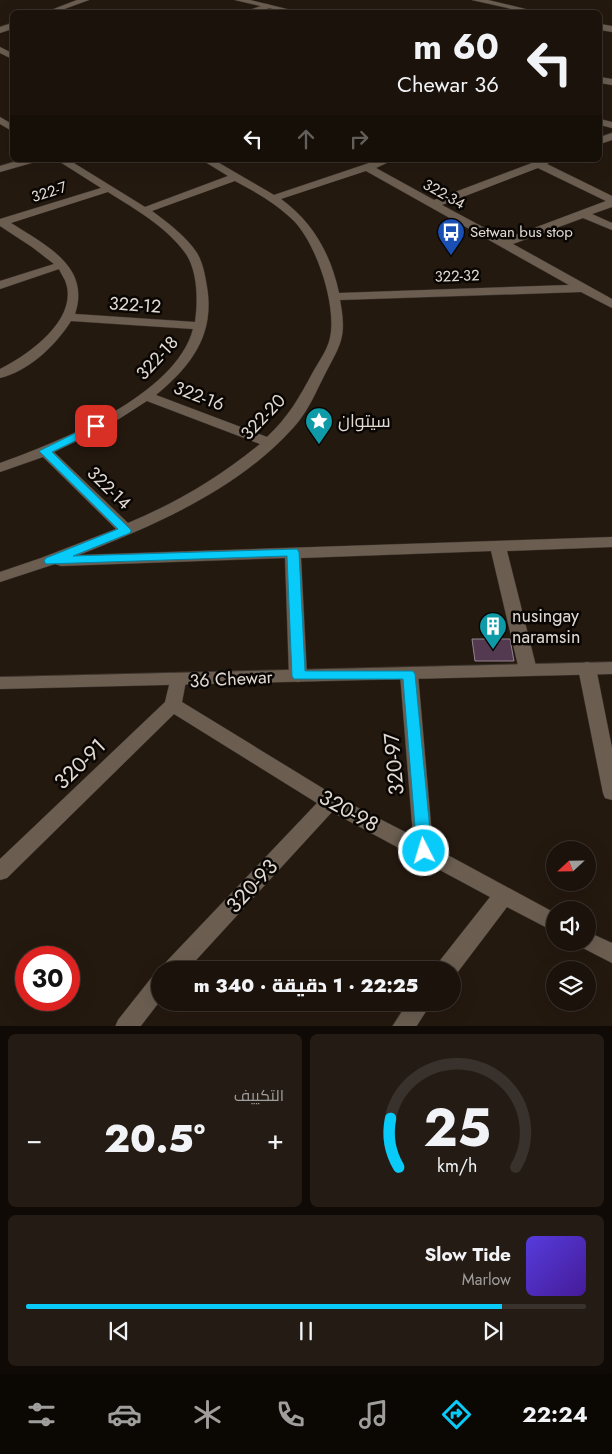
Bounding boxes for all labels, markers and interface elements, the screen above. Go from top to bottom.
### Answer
text: 60 m [413,22,499,72]
icon: left [517,30,582,95]
text: 36 Chewar [397,68,499,100]
icon: left [239,125,267,153]
icon: ahead [292,125,320,153]
icon: right [345,125,373,153]
street label: 322-34 [419,173,469,215]
street label: 322-7 [28,176,70,208]
bus stop icon: Setwan bus stop [436,217,466,256]
place label: Setwan bus stop [470,221,573,243]
street label: 322-32 [434,264,480,288]
street label: 322-12 [108,290,162,320]
street label: 322-18 [130,330,184,386]
street label: 322-16 [170,374,228,418]
street label: 322-20 [234,388,292,446]
pin [75,405,117,447]
place icon: سيتوان [304,406,334,445]
place label: سيتوان [338,408,391,434]
icon: arrive [82,412,110,440]
street label: 322-14 [81,460,137,516]
place label: nusingay naramsin [512,603,580,650]
building icon: nusingay naramsin [478,611,508,650]
street label: 36 Chewar [189,664,274,694]
street label: 320-97 [376,731,412,797]
street label: 320-91 [47,732,113,796]
street label: 320-98 [314,782,384,840]
position arrow [397,824,449,876]
north arrow [546,841,596,891]
map controls [546,841,596,1011]
street label: 320-93 [219,852,285,920]
button: sound [546,901,596,951]
speed limit sign: 30 [15,946,80,1011]
button: layers [546,961,596,1011]
text: 22:25 · 1 دقيقة · 340 m [194,972,418,999]
text: التكييف [234,1084,284,1107]
text: 25 [423,1090,491,1166]
text: 20.5° [104,1111,205,1166]
text: − [26,1119,43,1160]
text: + [267,1119,284,1160]
text: km/h [437,1153,477,1179]
text: Slow Tide [424,1241,511,1268]
text: Marlow [462,1268,511,1291]
icon: previous [105,1317,133,1345]
icon: pause [292,1317,320,1345]
icon: next [479,1317,507,1345]
icon: filters [24,1397,59,1432]
icon: car [107,1397,142,1432]
icon: climate [190,1397,225,1432]
icon: phone [273,1397,308,1432]
icon: music [356,1397,391,1432]
icon: directions [439,1397,474,1432]
text: 22:24 [522,1398,588,1430]

